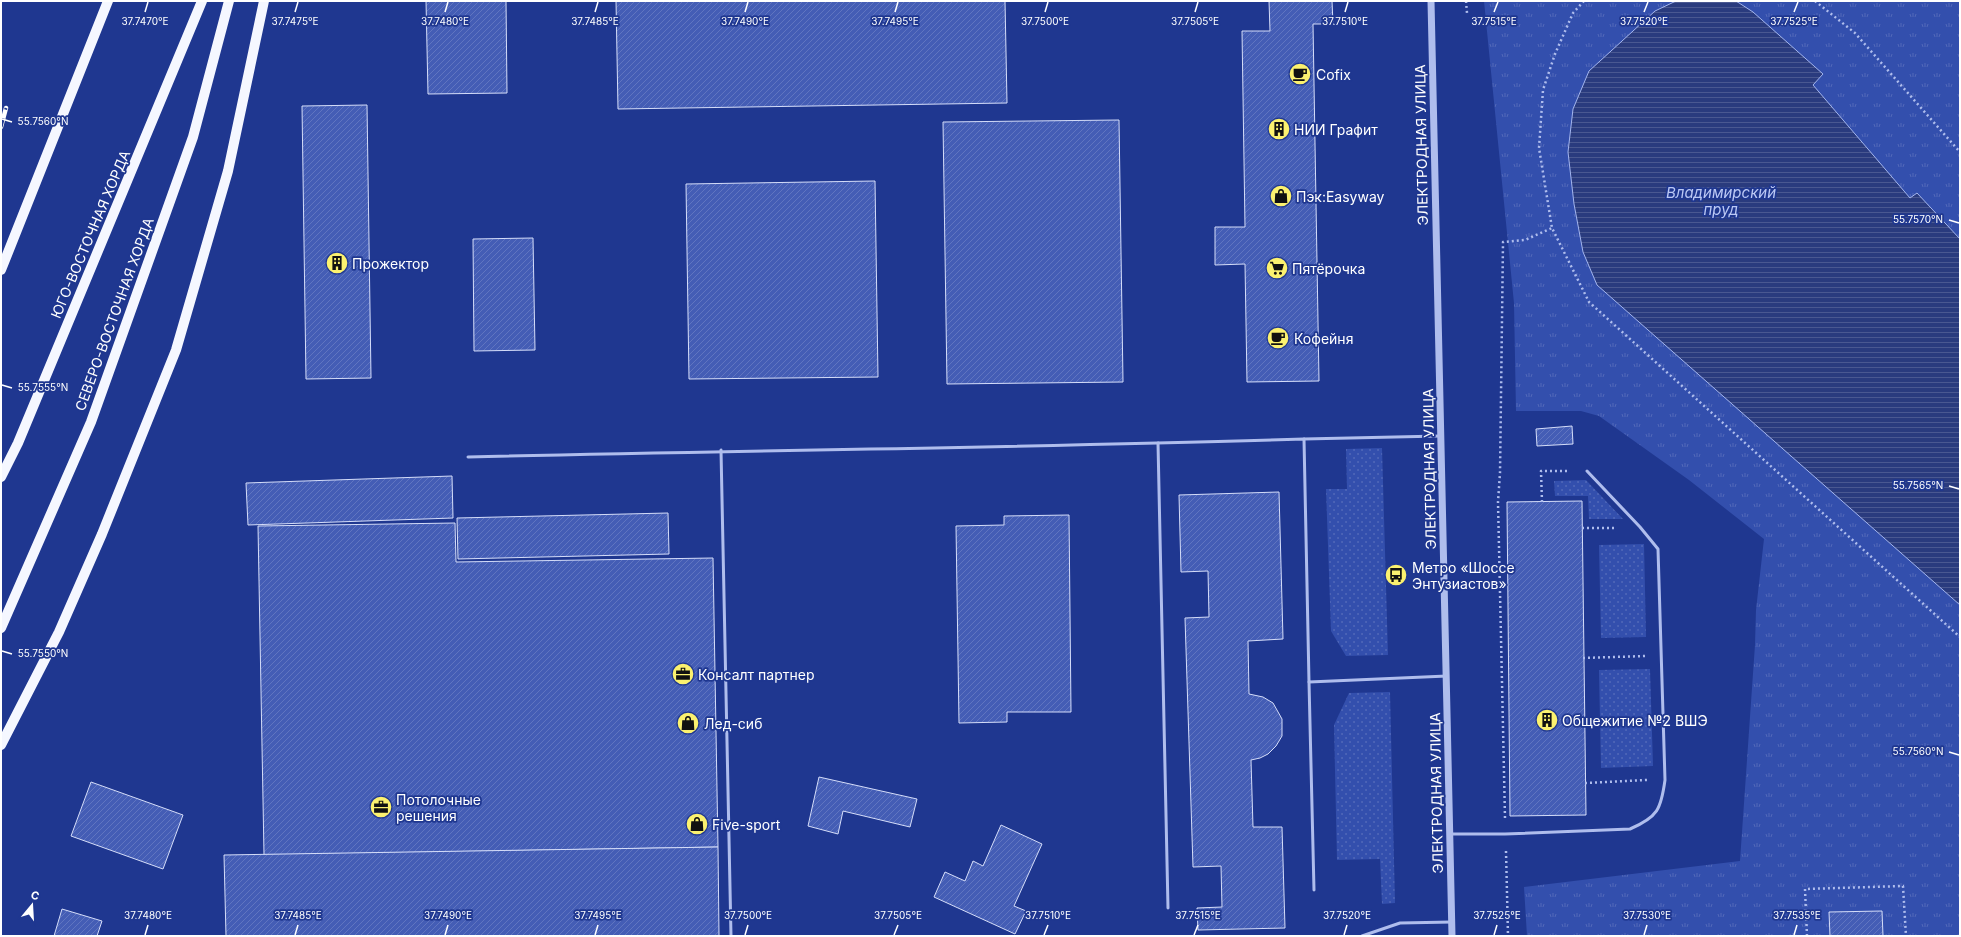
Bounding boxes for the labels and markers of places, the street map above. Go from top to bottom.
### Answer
cafe icon: Cofix [1287,61,1313,87]
place label: Cofix [1316,66,1351,83]
building icon: НИИ Графит [1266,116,1292,142]
place label: НИИ Графит [1294,121,1378,138]
shop icon: Пэк:Easyway [1268,183,1294,209]
place label: Пэк:Easyway [1296,188,1385,205]
building icon: Прожектор [324,250,350,276]
place label: Прожектор [352,255,429,272]
supermarket icon: Пятёрочка [1264,255,1290,281]
place label: Пятёрочка [1292,260,1365,277]
cafe icon: Кофейня [1265,325,1291,351]
place label: Кофейня [1294,330,1353,347]
place label: Метро «Шоссе Энтузиастов» [1412,559,1515,592]
bus stop icon: Метро «Шоссе Энтузиастов» [1383,562,1409,588]
office icon: Консалт партнер [670,661,696,687]
place label: Консалт партнер [698,666,814,683]
building icon: Общежитие №2 ВШЭ [1534,707,1560,733]
shop icon: Лед-сиб [675,710,701,736]
place label: Общежитие №2 ВШЭ [1562,712,1708,729]
place label: Лед-сиб [704,715,762,732]
place label: Потолочные решения [396,791,481,824]
office icon: Потолочные решения [368,794,394,820]
shop icon: Five-sport [684,811,710,837]
place label: Five-sport [712,816,781,833]

